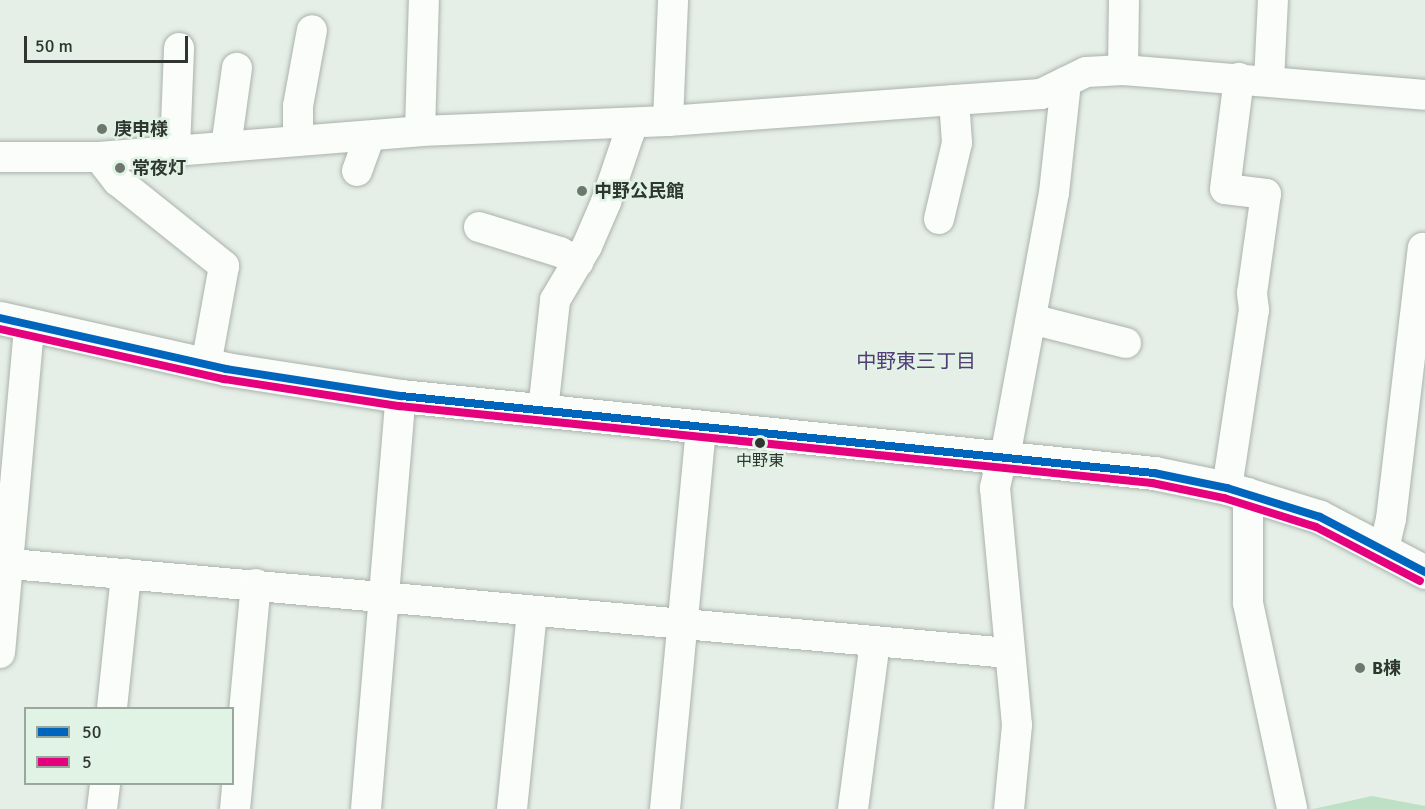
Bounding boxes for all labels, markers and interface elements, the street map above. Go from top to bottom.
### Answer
scale bar [27,24,190,62]
text: 50 m [35,35,73,57]
place label: 庚申様 [114,118,168,140]
marker: 庚申様 [95,122,109,136]
place label: 常夜灯 [132,157,186,179]
marker: 常夜灯 [113,161,127,175]
place label: 中野公民館 [594,180,684,202]
marker: 中野公民館 [575,184,589,198]
district label: 中野東三丁目 [856,349,976,373]
marker: 中野東 [754,437,766,449]
place label: 中野東 [736,451,784,471]
place label: B棟 [1372,657,1401,679]
marker: B棟 [1353,661,1367,675]
legend [24,707,234,785]
text: 50 [82,721,101,743]
text: 5 [82,751,92,773]

